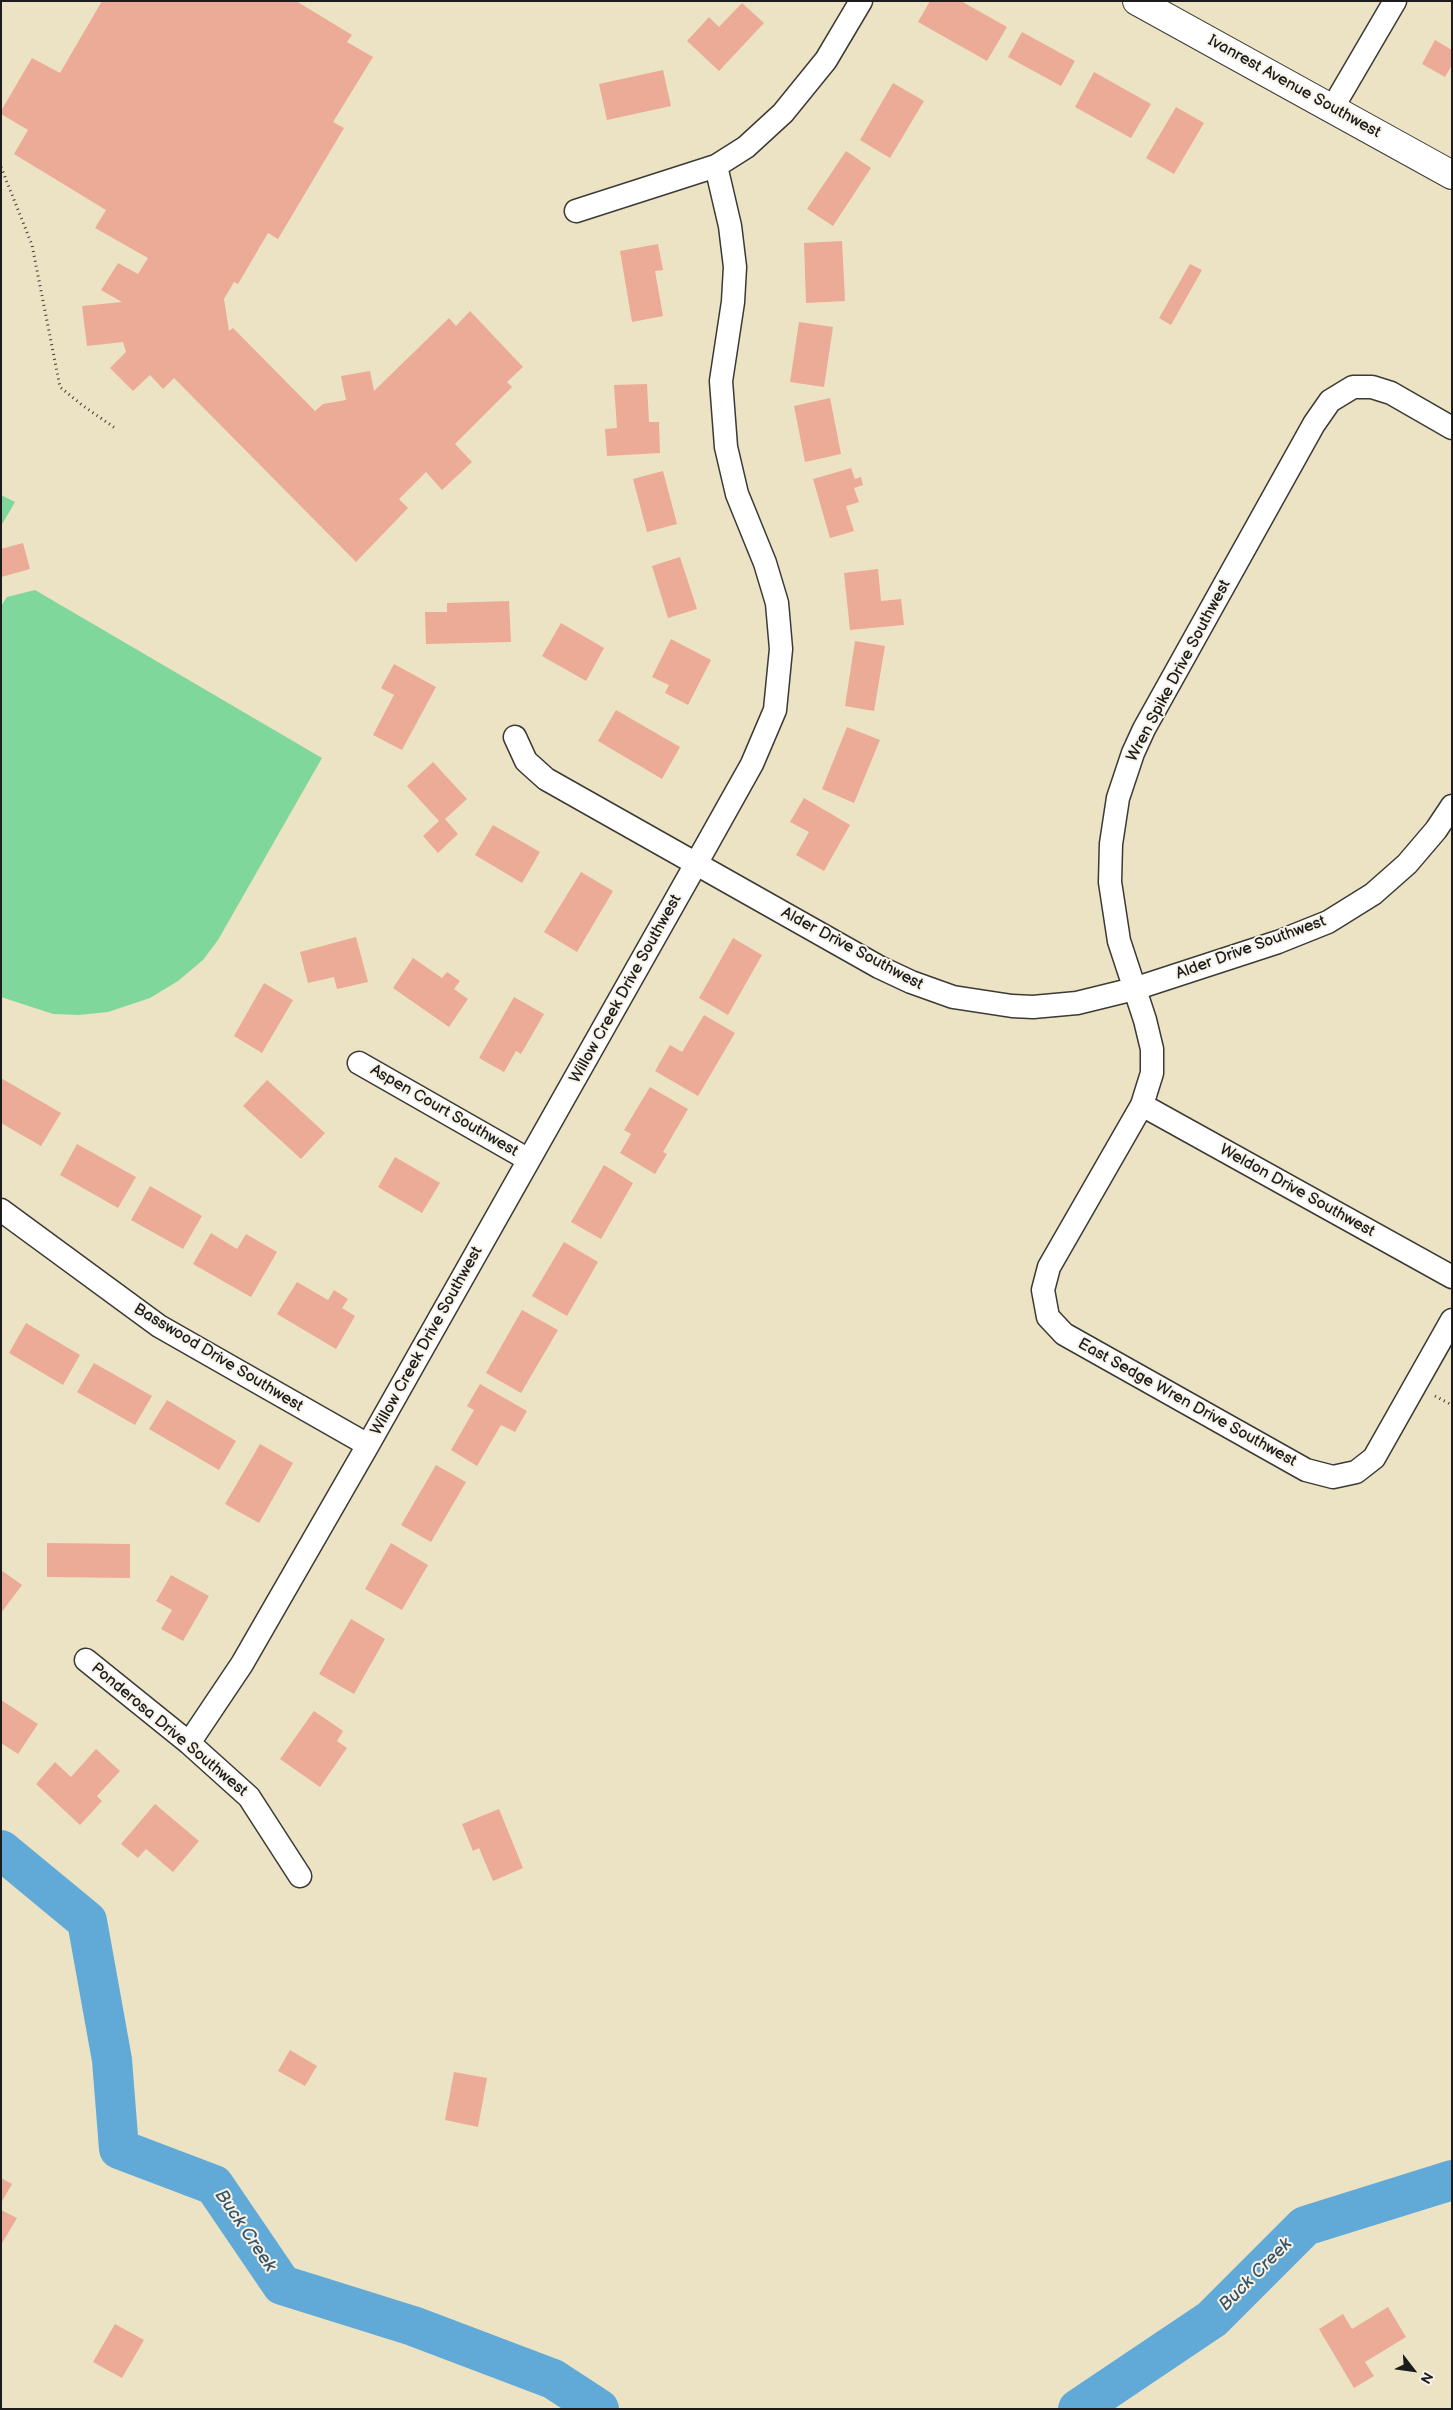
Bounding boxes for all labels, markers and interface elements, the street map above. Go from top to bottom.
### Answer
street label: Ivanrest Avenue Southwest [1204,31,1384,143]
street label: Wren Spike Drive Southwest [1123,577,1235,765]
street label: Willow Creek Drive Southwest [566,891,686,1087]
street label: Alder Drive Southwest [778,903,926,995]
street label: Alder Drive Southwest [1173,912,1329,984]
street label: Aspen Court Southwest [367,1061,521,1161]
street label: Weldon Drive Southwest [1216,1140,1378,1242]
street label: Willow Creek Drive Southwest [367,1243,487,1439]
street label: Basswood Drive Southwest [130,1300,306,1416]
street label: East Sedge Wren Drive Southwest [1074,1335,1300,1471]
street label: Ponderosa Drive Southwest [87,1659,251,1801]
water label: Buck Creek [210,2186,280,2276]
water label: Buck Creek [1215,2234,1297,2316]
north arrow [1388,2345,1438,2395]
text: N [1416,2369,1436,2387]

